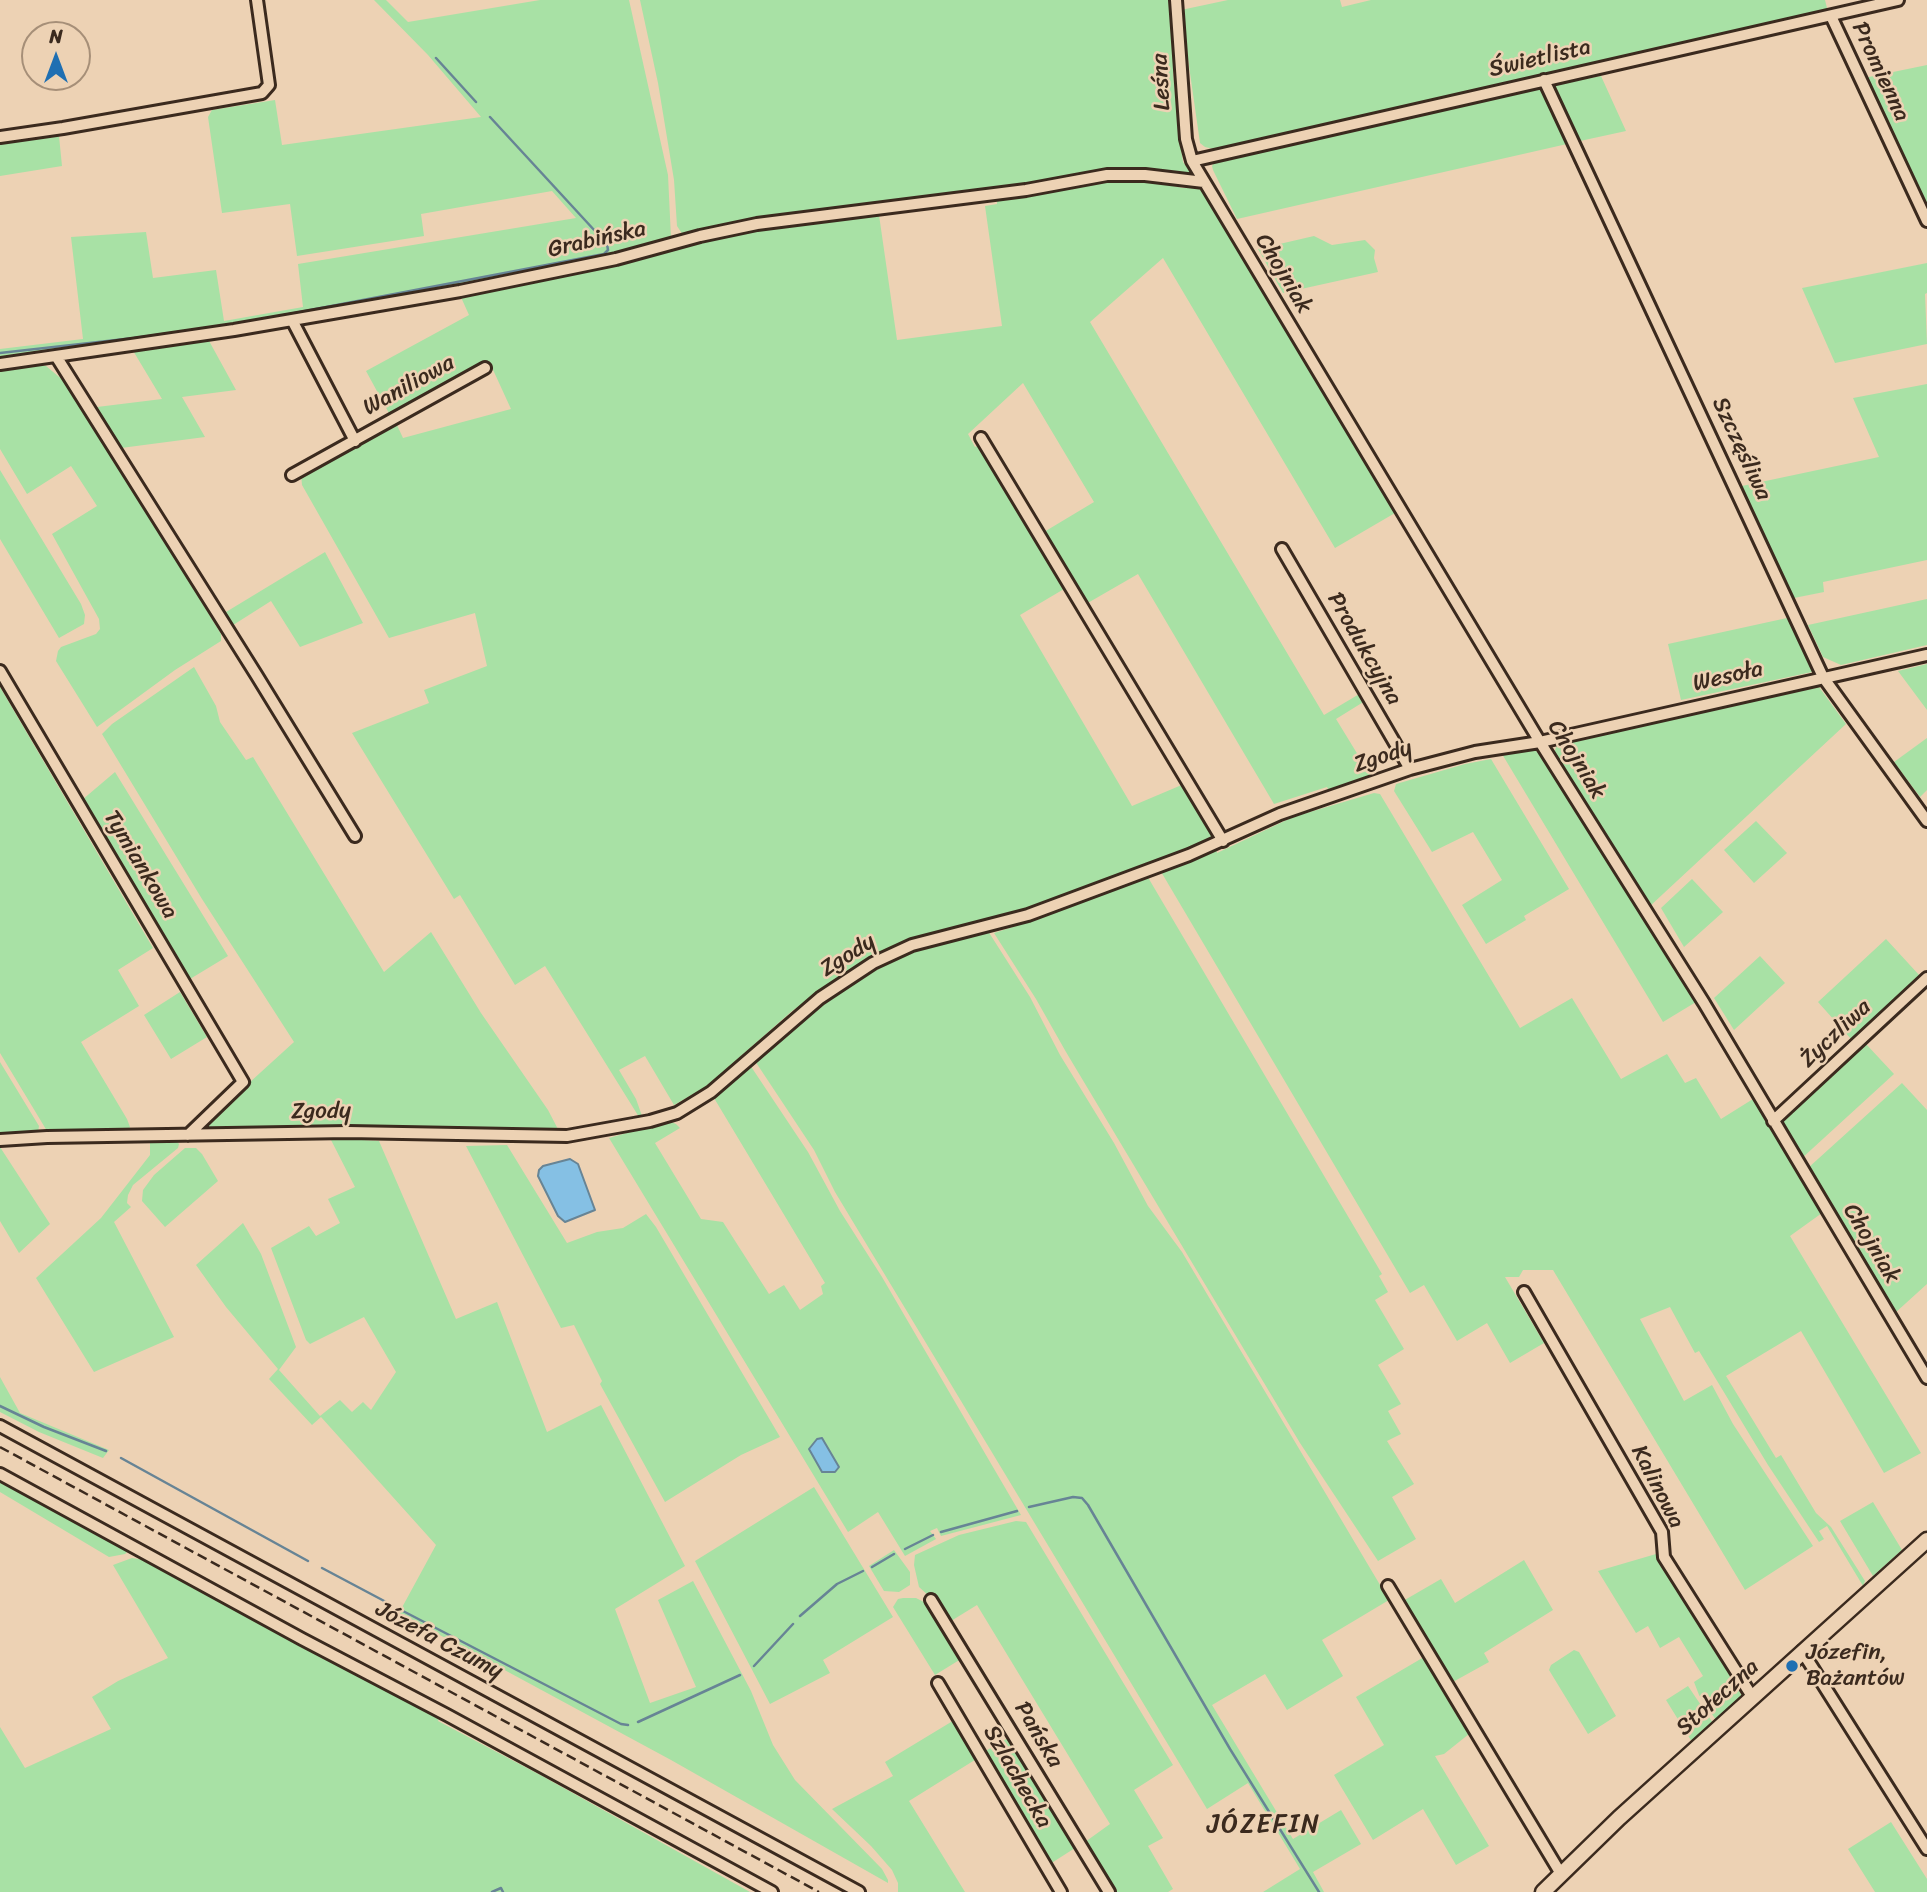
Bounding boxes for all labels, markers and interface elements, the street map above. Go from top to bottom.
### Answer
street label: Promienna [1845,18,1915,126]
text: N [49,20,63,53]
north arrow [21,21,91,91]
street label: Świetlista [1486,34,1594,84]
street label: Leśna [1147,53,1177,111]
street label: Grabińska [545,215,649,265]
street label: Chojniak [1248,229,1318,319]
street label: Waniliowa [359,350,459,422]
street label: Szczęśliwa [1705,393,1777,505]
street label: Produkcyjna [1321,588,1407,710]
street label: Wesoła [1690,656,1766,698]
street label: Chojniak [1541,715,1611,805]
street label: Zgody [1350,735,1416,779]
street label: Tymiankowa [97,806,183,924]
street label: Zgody [815,928,881,984]
street label: Życzliwa [1795,994,1877,1074]
street label: Zgody [291,1098,351,1126]
street label: Chojniak [1836,1199,1906,1289]
street label: Kalinowa [1624,1441,1690,1533]
street label: Józefa Czumy [371,1596,507,1686]
place label: Józefin, Bażantów [1806,1639,1905,1693]
street label: Stołeczna [1671,1654,1765,1742]
marker: Józefin, Bażantów [1784,1658,1800,1674]
street label: Pańska [1008,1697,1068,1773]
street label: Szlachecka [977,1721,1057,1833]
district label: JÓZEFIN [1209,1809,1319,1841]

